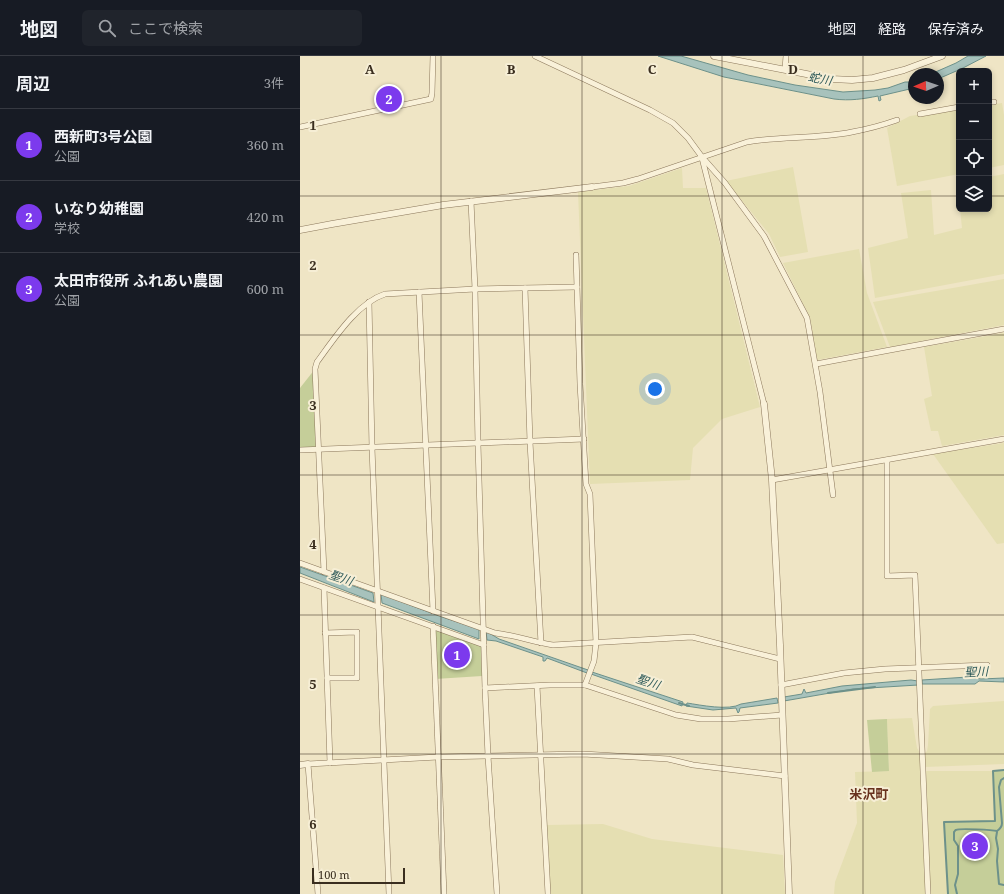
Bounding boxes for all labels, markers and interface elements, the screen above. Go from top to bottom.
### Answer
search box [82,10,362,46]
text: 地図 [20,16,58,42]
icon: search [96,17,118,39]
text: ここで検索 [128,18,203,38]
text: 地図 [828,19,856,38]
text: 経路 [878,19,906,38]
text: 保存済み [928,19,984,38]
text: A [365,60,375,78]
text: B [507,60,516,78]
text: C [648,60,657,78]
text: D [788,60,798,78]
water label: 蛇川 [807,68,835,89]
north arrow [908,68,944,104]
map controls [956,68,992,212]
button: + [956,68,992,104]
text: 周辺 [16,72,50,95]
text: 3件 [264,74,284,92]
pin: 2 [376,84,402,114]
button: − [956,104,992,140]
text: 1 [309,116,317,134]
text: 西新町3号公園 [54,126,152,146]
text: 1 [25,136,33,154]
text: 360 m [247,136,284,154]
button: locate [956,140,992,176]
text: 公園 [54,147,80,165]
button: layers [956,176,992,212]
text: いなり幼稚園 [54,198,144,218]
text: 2 [25,208,33,226]
text: 420 m [247,208,284,226]
text: 学校 [54,219,80,237]
text: 2 [309,256,317,274]
text: 太田市役所 ふれあい農園 [54,270,223,290]
text: 3 [25,280,33,298]
text: 600 m [247,280,284,298]
text: 公園 [54,291,80,309]
your location [645,379,665,399]
text: 3 [309,396,317,414]
text: 4 [309,535,317,553]
water label: 聖川 [327,566,357,590]
pin: 1 [444,640,470,670]
water label: 聖川 [964,663,990,680]
water label: 聖川 [634,670,664,694]
text: 5 [309,675,317,693]
district label: 米沢町 [849,785,889,803]
text: 6 [309,815,317,833]
pin: 3 [962,831,988,861]
scale bar [312,866,405,885]
text: 100 m [318,867,350,882]

